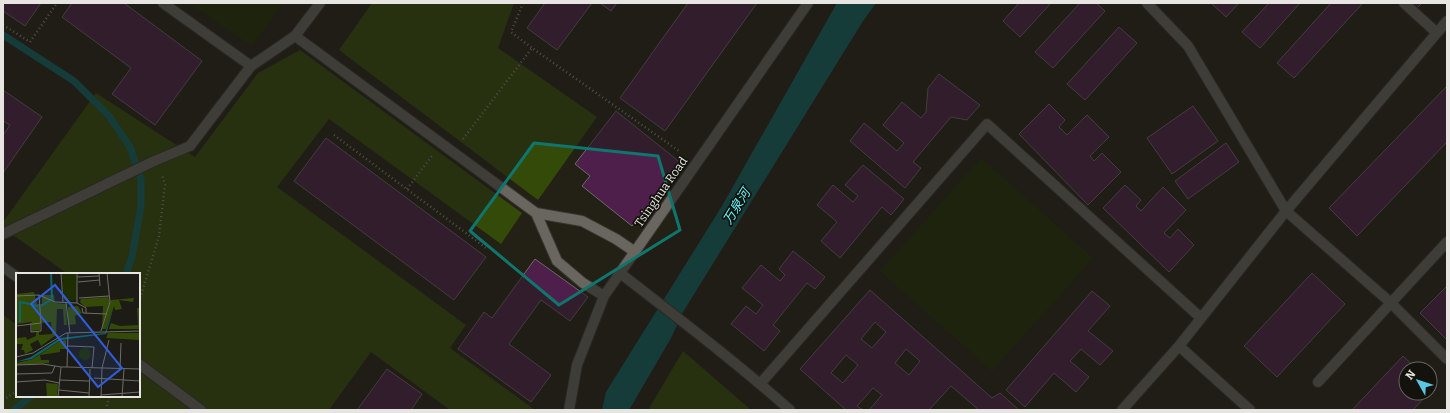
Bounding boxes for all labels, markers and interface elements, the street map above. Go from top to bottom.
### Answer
street label: Tsinghua Road [632,154,690,230]
water label: 万泉河 [720,183,755,227]
inset map [16,273,140,397]
north arrow [1398,361,1438,401]
text: N [1403,367,1419,382]

